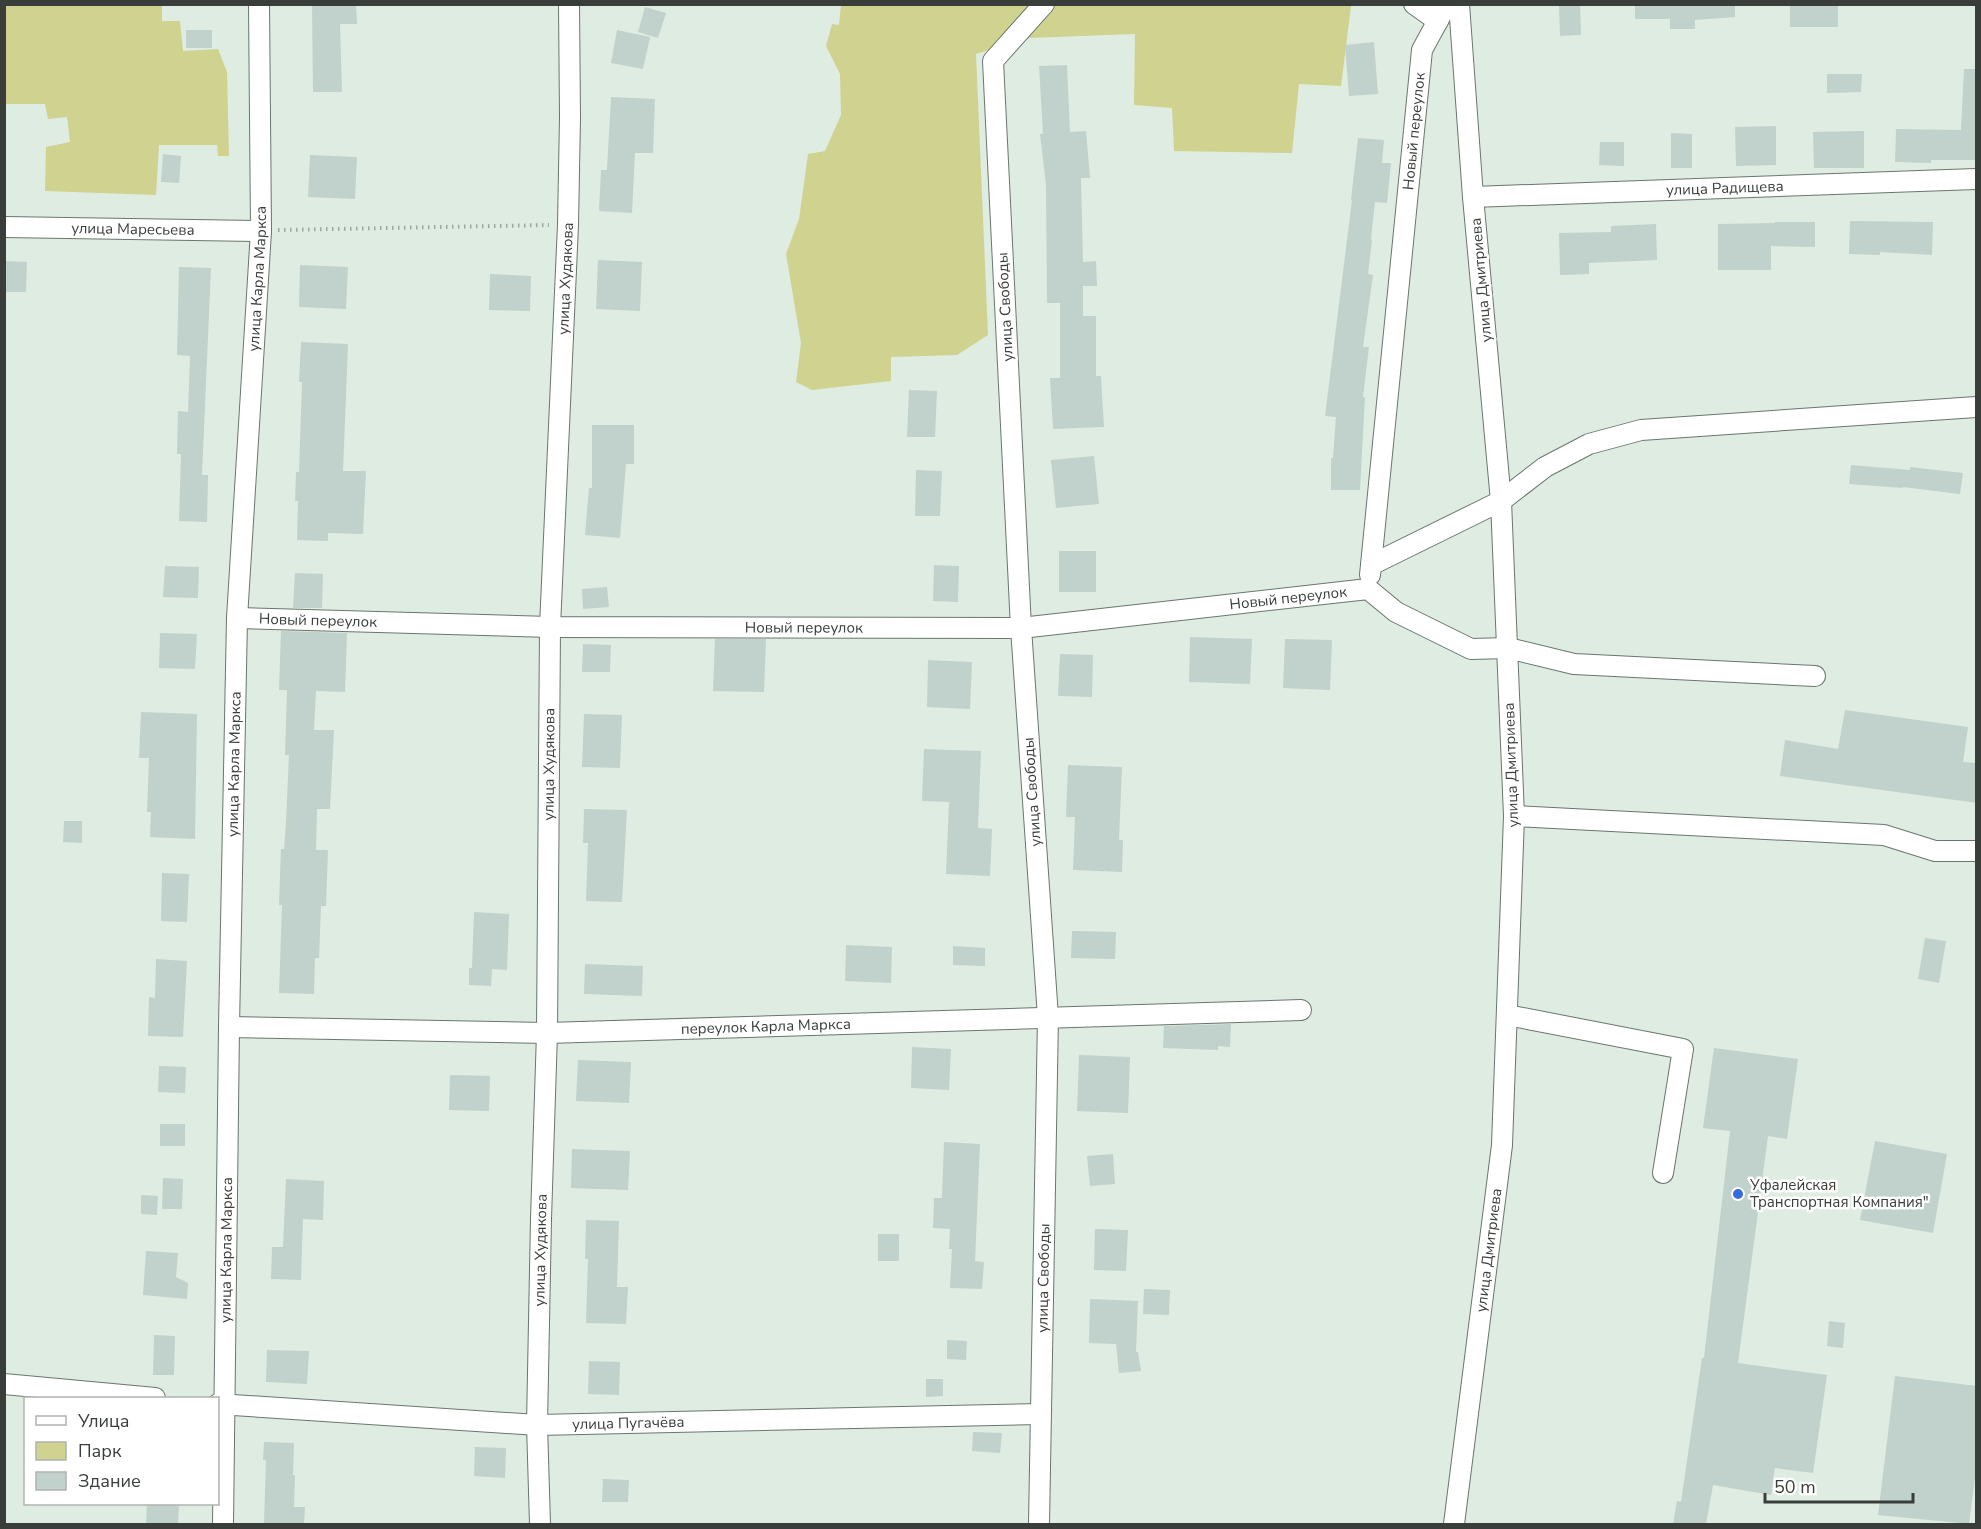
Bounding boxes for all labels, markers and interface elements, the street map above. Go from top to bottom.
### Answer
street label: Новый переулок [1398,71,1430,191]
street label: улица Радищева [1666,176,1784,200]
street label: улица Карла Маркса [244,206,271,352]
street label: улица Дмитриева [1466,217,1496,343]
street label: улица Маресьева [71,218,195,240]
street label: улица Худякова [553,222,578,335]
street label: улица Свободы [992,252,1018,362]
street label: Новый переулок [1228,581,1348,614]
street label: Новый переулок [259,609,377,632]
street label: Новый переулок [745,617,863,638]
street label: улица Карла Маркса [223,691,246,837]
street label: улица Дмитриева [1499,702,1523,828]
street label: улица Худякова [539,708,559,821]
street label: улица Свободы [1018,737,1046,847]
street label: переулок Карла Маркса [681,1014,851,1039]
place label: Уфалейская Транспортная Компания" [1749,1175,1929,1212]
street label: улица Карла Маркса [215,1177,237,1323]
street label: улица Дмитриева [1471,1187,1506,1313]
marker: Уфалейская Транспортная Компания" [1731,1187,1745,1201]
street label: улица Худякова [529,1194,552,1307]
street label: улица Свободы [1032,1223,1054,1333]
legend [24,1397,219,1505]
text: Улица [77,1409,129,1433]
street label: улица Пугачёва [572,1412,685,1434]
text: Парк [78,1439,122,1463]
scale bar [1765,1466,1914,1504]
text: Здание [78,1469,141,1493]
text: 50 m [1774,1475,1816,1499]

